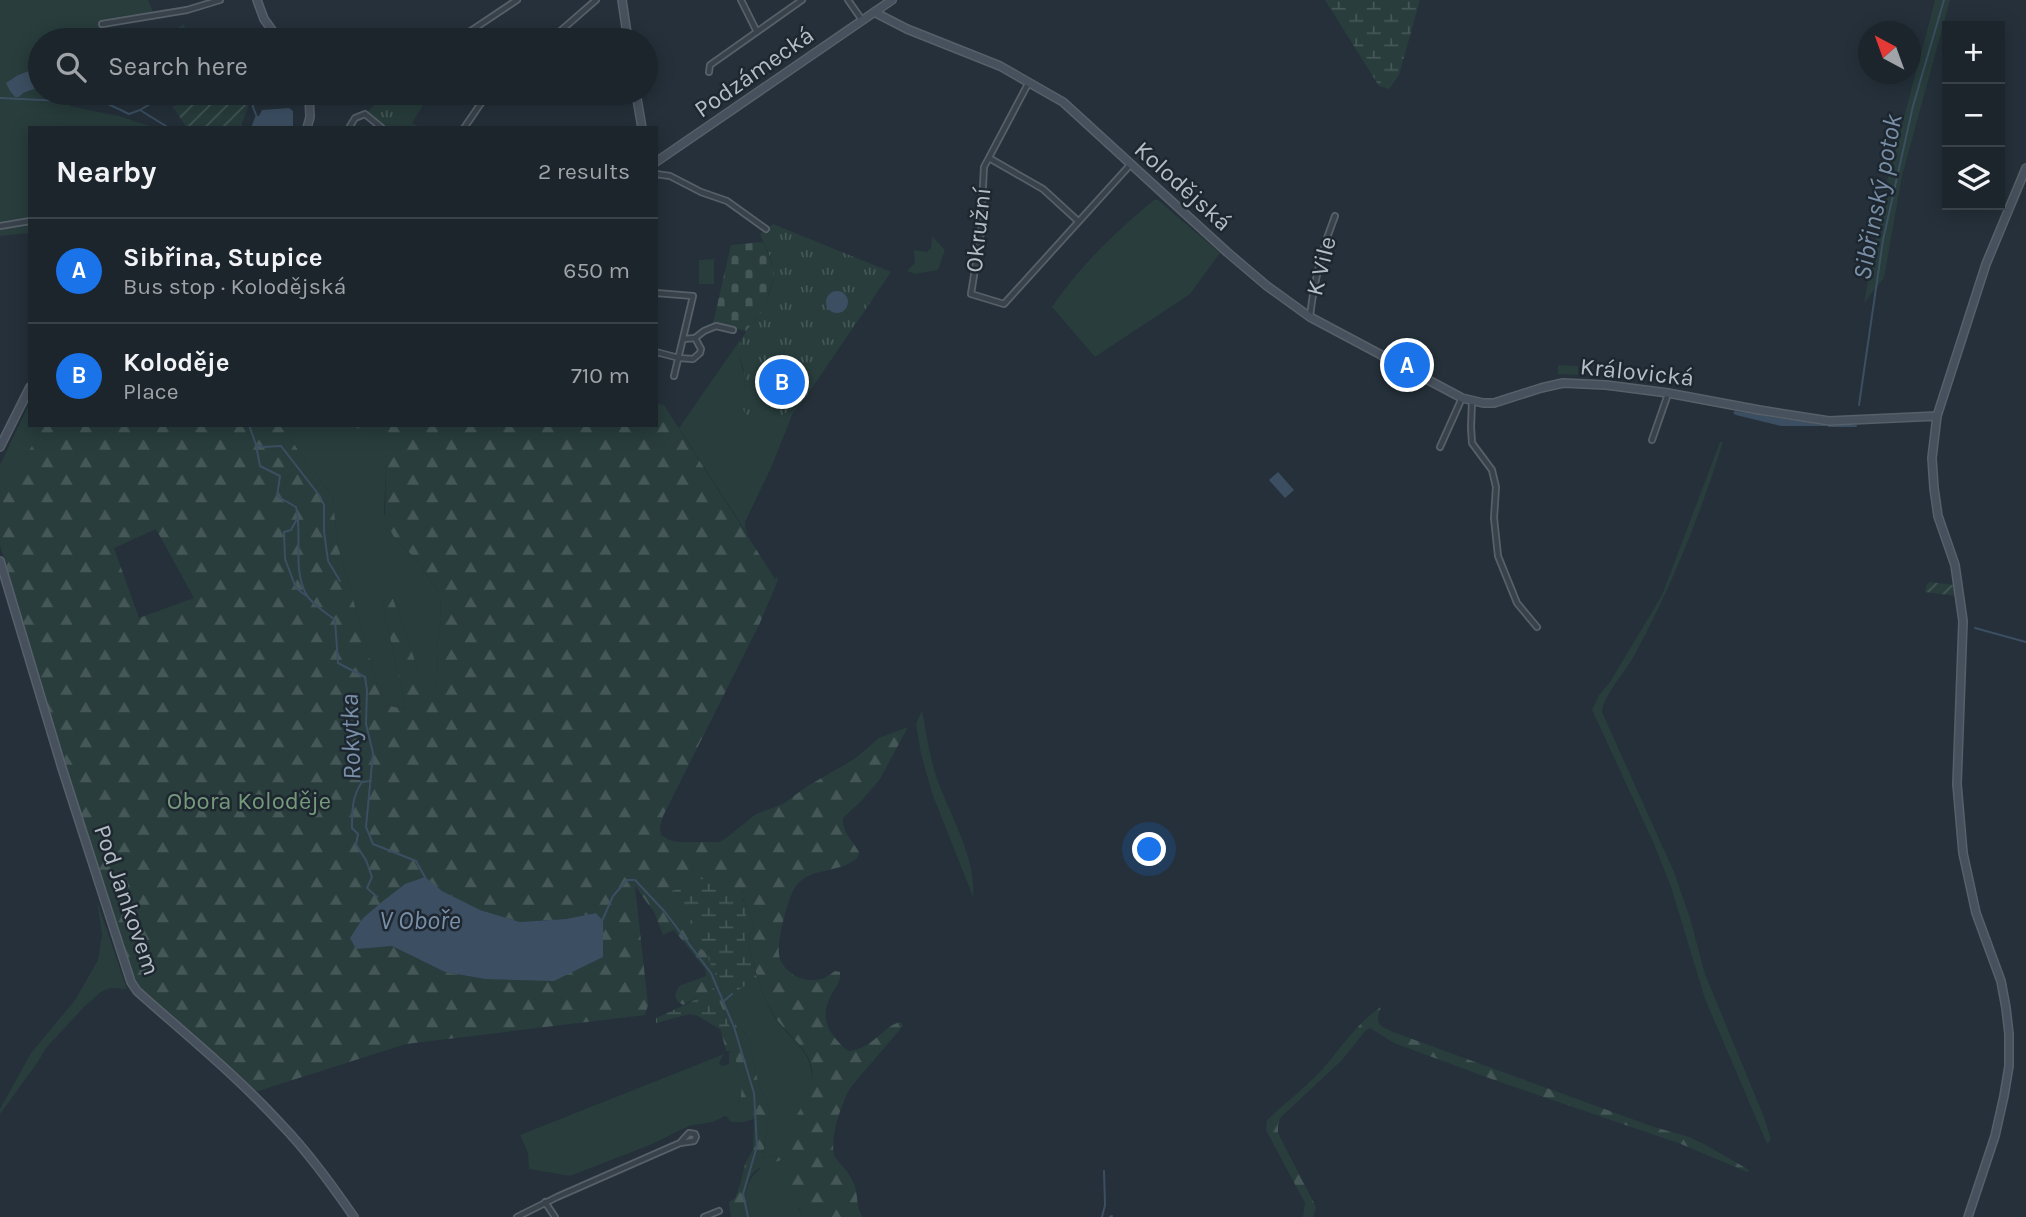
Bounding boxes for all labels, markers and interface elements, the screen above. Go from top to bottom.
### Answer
street label: Podzámecká [689,21,819,123]
north arrow [1858,21,1921,84]
map controls [1942,21,2005,210]
button: + [1942,21,2005,84]
search box [28,28,658,105]
icon: search [52,48,90,86]
text: Search here [108,51,248,82]
button: − [1942,84,2005,147]
water label: Sibřinský potok [1846,111,1909,283]
street label: Kolodějská [1129,135,1237,237]
button: layers [1942,147,2005,210]
text: Nearby [56,154,156,190]
text: 2 results [538,158,630,185]
street label: Okružní [960,185,996,274]
street label: K Vile [1300,234,1342,298]
text: Sibřina, Stupice [123,242,322,273]
text: A [72,257,86,284]
text: 650 m [563,257,630,284]
text: Bus stop · Kolodějská [123,273,346,300]
pin: A [1384,339,1430,391]
text: Koloděje [123,347,230,378]
street label: Královická [1579,352,1695,392]
pin: B [759,356,805,408]
text: B [72,362,86,389]
text: 710 m [571,362,630,389]
text: Place [123,378,179,405]
water label: Rokytka [334,693,367,781]
park label: Obora Koloděje [167,787,331,815]
street label: Pod Jankovem [88,821,166,979]
your location [1132,832,1166,866]
water label: V Oboře [379,905,461,936]

